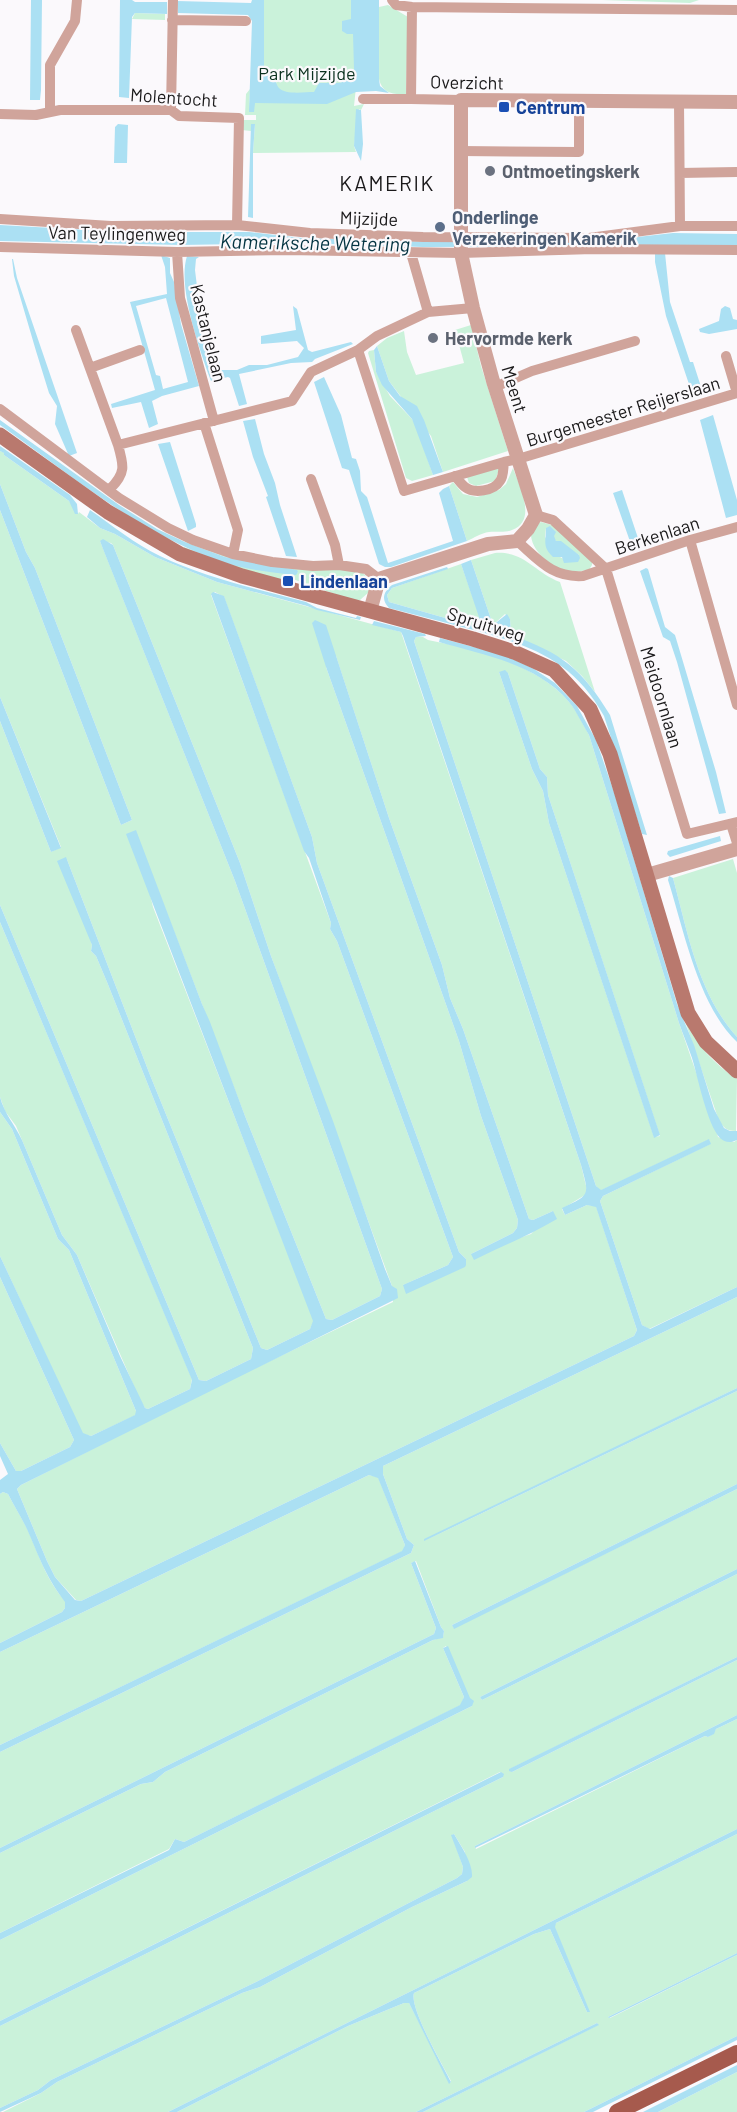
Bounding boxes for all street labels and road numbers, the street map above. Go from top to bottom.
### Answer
street label: Overzicht [430,70,504,94]
street label: Molentocht [129,83,219,111]
street label: Mijzijde [339,206,399,230]
street label: Van Teylingenweg [48,221,186,245]
street label: Kastanjelaan [186,282,232,384]
street label: Meent [497,363,533,415]
street label: Burgemeester Reijerslaan [524,371,722,451]
street label: Berkenlaan [612,511,702,559]
street label: Spruitweg [445,602,527,646]
street label: Meidoornlaan [636,644,688,750]

